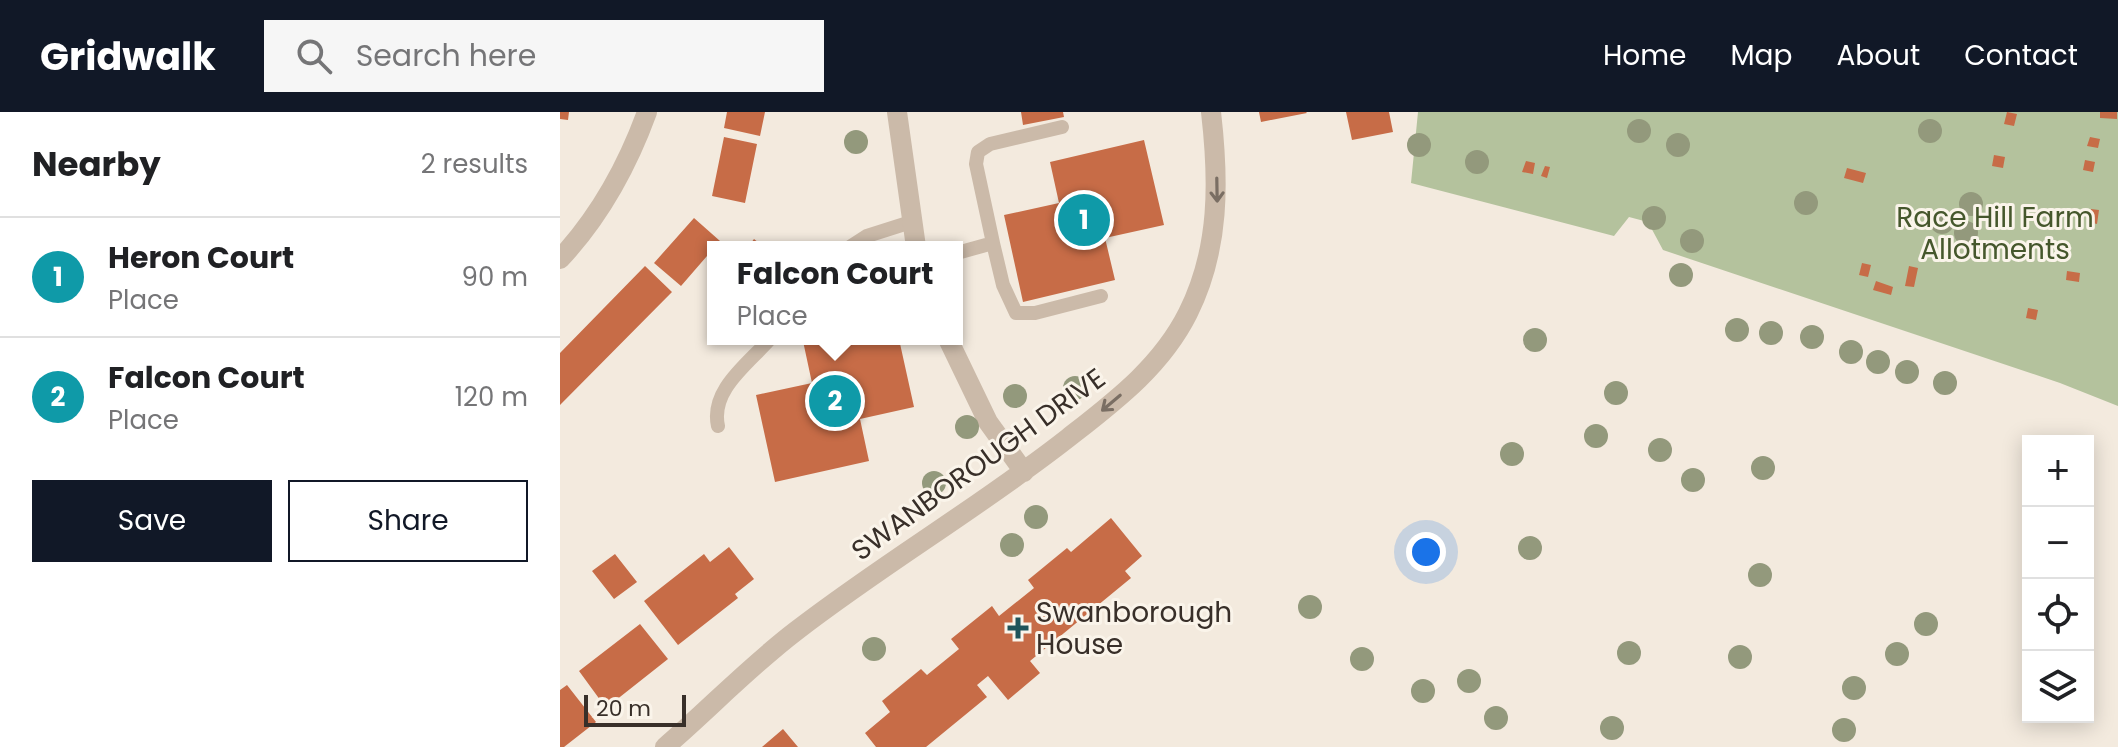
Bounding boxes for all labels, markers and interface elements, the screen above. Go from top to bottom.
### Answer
search box [264,20,824,92]
text: Gridwalk [40,30,216,83]
icon: search [292,34,336,78]
text: Search here [356,34,536,77]
text: Home [1603,36,1686,75]
text: Map [1730,36,1792,75]
text: About [1836,36,1920,75]
text: Contact [1964,36,2078,75]
text: Nearby [32,140,161,188]
text: 2 results [421,146,528,182]
one-way arrow [1209,176,1224,203]
pin: 1 [1058,190,1110,250]
park label: Race Hill Farm Allotments [1896,198,2094,269]
text: Heron Court [108,236,294,279]
popup [707,241,963,345]
text: Falcon Court [737,252,933,295]
text: 1 [53,259,63,295]
text: 90 m [462,259,528,295]
text: Place [108,282,179,318]
text: Place [737,298,808,334]
text: Falcon Court [108,356,305,399]
street label: SWANBOROUGH DRIVE [843,359,1113,570]
pin: 2 [809,371,861,431]
text: 2 [51,379,65,415]
text: 120 m [455,379,528,415]
one-way arrow [1101,394,1122,412]
text: Place [108,402,179,438]
map controls [2022,435,2094,723]
button: + [2022,435,2094,507]
button: Save [32,480,272,562]
button: Share [288,480,528,562]
button: − [2022,507,2094,579]
your location [1406,532,1446,572]
button: locate [2022,579,2094,651]
place label: Swanborough House [1036,593,1232,664]
marker: Swanborough House [1007,617,1029,639]
button: layers [2022,651,2094,723]
scale bar [584,691,686,727]
text: 20 m [596,693,651,724]

